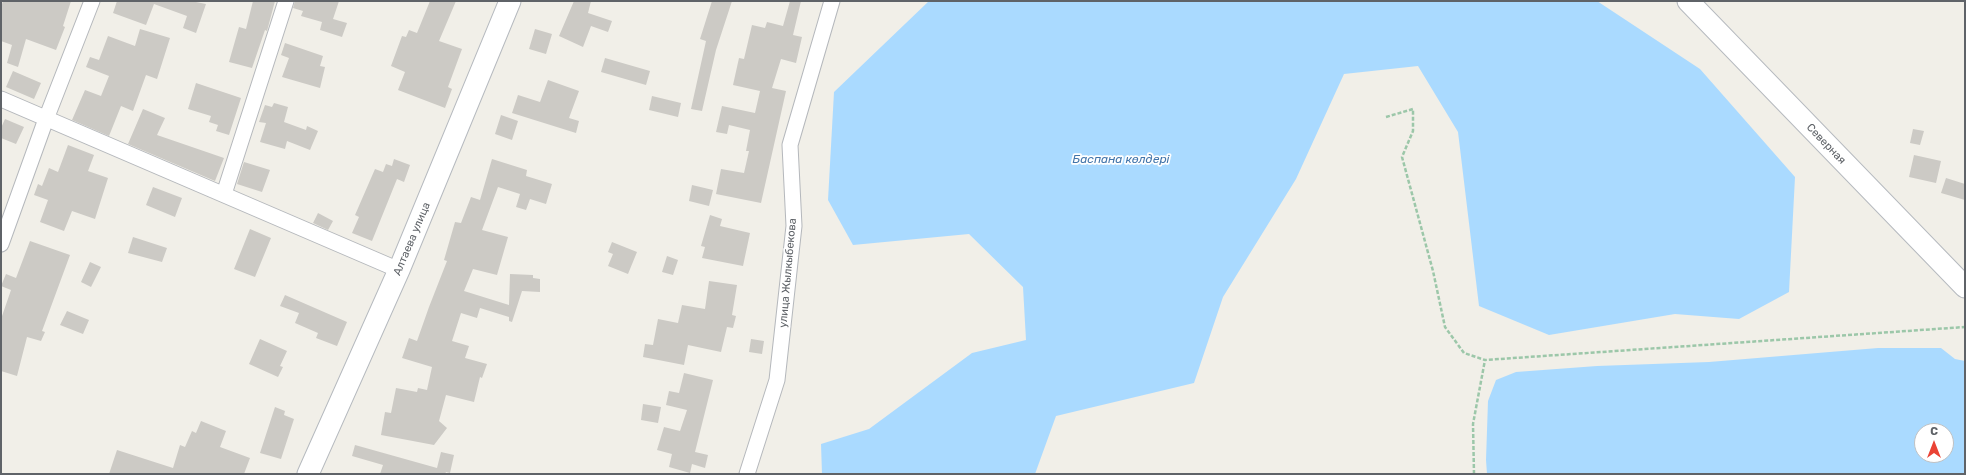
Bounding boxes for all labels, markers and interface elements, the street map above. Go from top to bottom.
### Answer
street label: Северная [1803,121,1849,167]
water label: Баспана көлдері [1073,153,1169,167]
street label: Алтаева улица [391,200,433,278]
street label: улица Жылкыбекова [777,218,799,328]
north arrow [1914,423,1954,463]
text: С [1930,425,1938,438]

